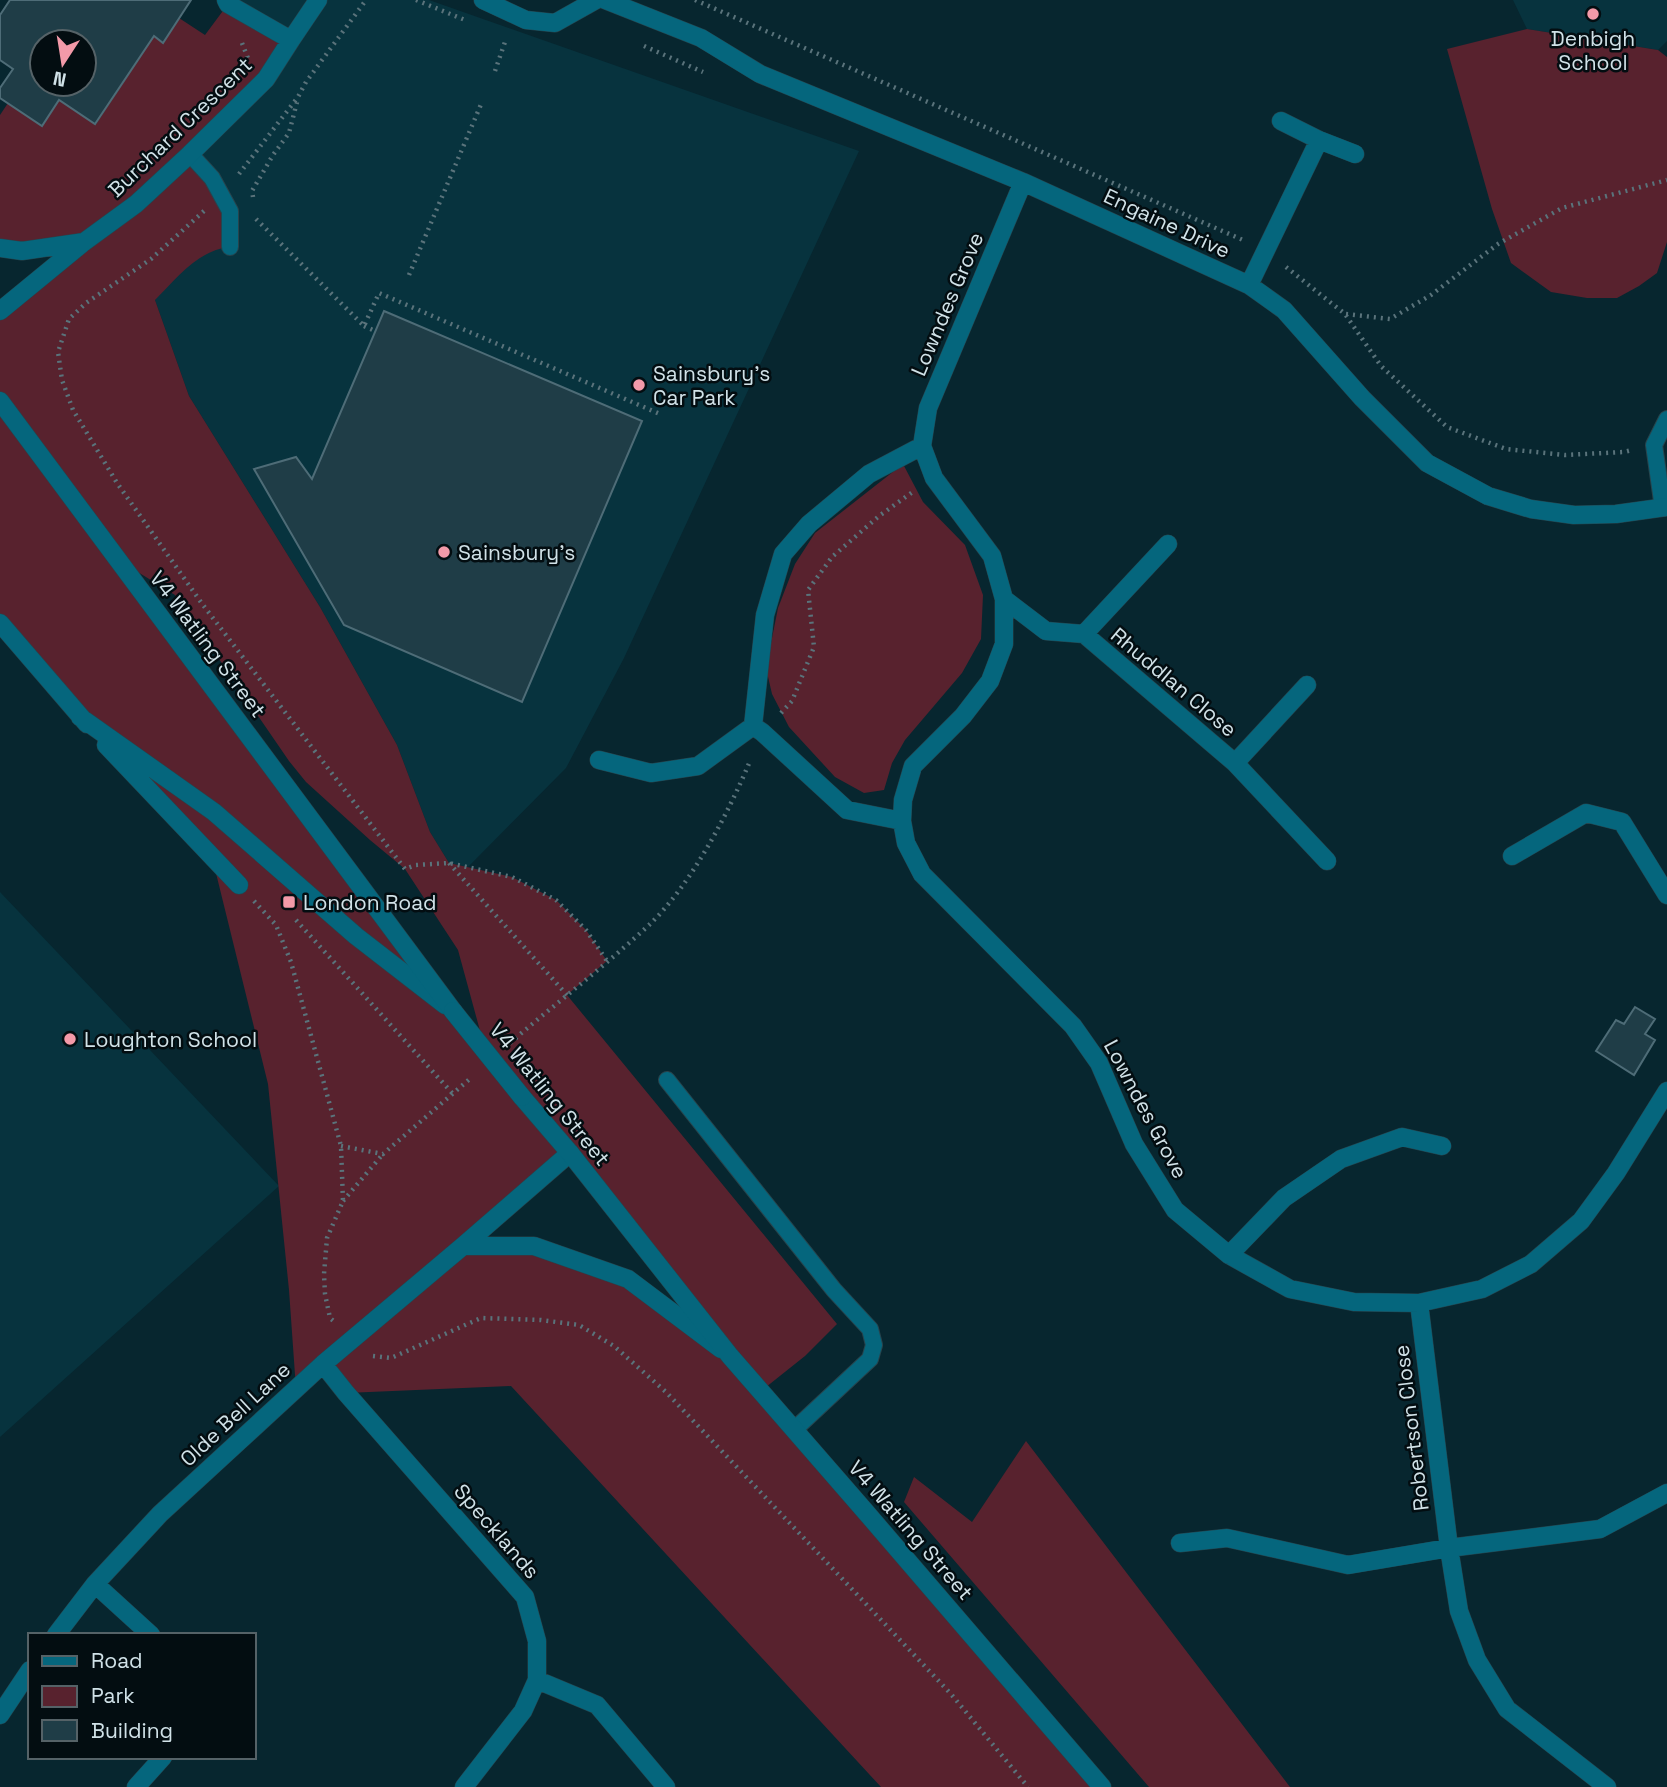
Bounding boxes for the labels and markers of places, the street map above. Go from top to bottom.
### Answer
marker: Denbigh School [1585,6,1601,22]
place label: Denbigh School [1551,25,1635,76]
place label: Sainsbury's Car Park [653,360,770,411]
marker: Sainsbury's Car Park [631,377,647,393]
place label: Sainsbury's [458,539,575,566]
marker: Sainsbury's [436,544,452,560]
place label: London Road [303,889,437,916]
marker: London Road [281,894,297,910]
place label: Loughton School [84,1026,257,1053]
marker: Loughton School [62,1031,78,1047]

